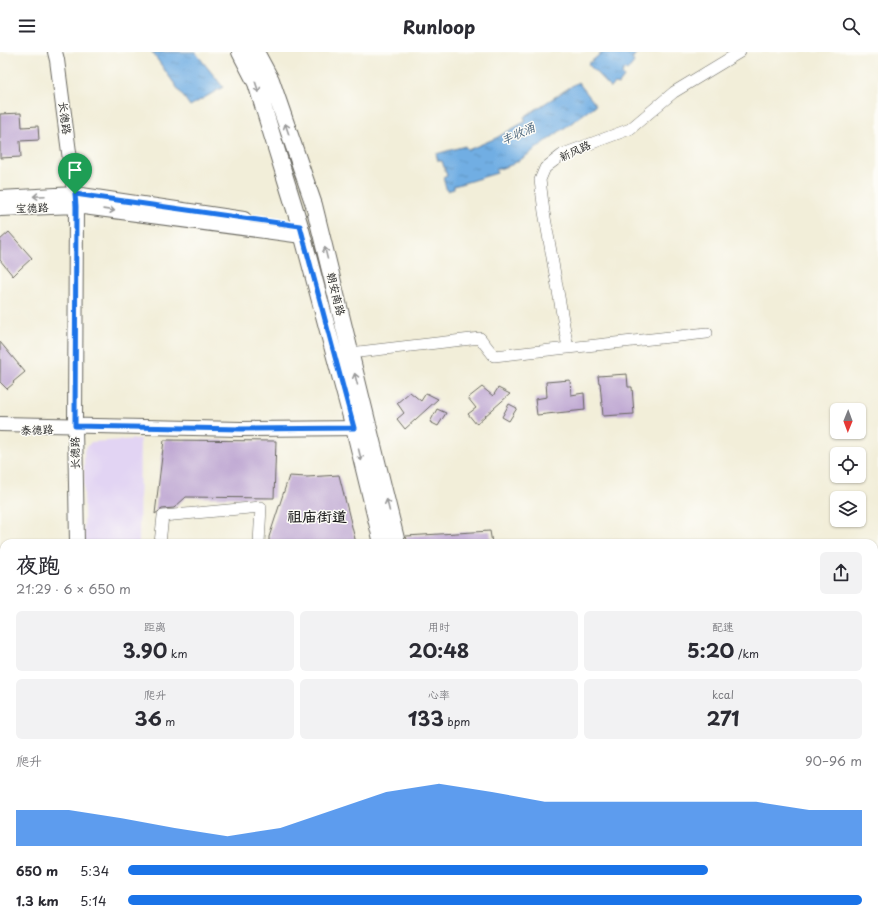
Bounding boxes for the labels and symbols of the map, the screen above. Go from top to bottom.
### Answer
one-way arrow [254,80,261,93]
street label: 长德路 [55,101,76,135]
water label: 丰收涌 [497,117,539,149]
one-way arrow [283,123,291,135]
street label: 新风路 [556,136,593,165]
pin [58,153,92,194]
one-way arrow [33,192,46,200]
street label: 宝德路 [15,198,49,217]
one-way arrow [102,206,115,214]
one-way arrow [321,246,329,259]
street label: 朝安南路 [323,270,350,317]
one-way arrow [352,373,360,386]
north arrow [830,403,866,439]
street label: 泰德路 [20,420,54,439]
street label: 长德路 [66,436,83,470]
one-way arrow [357,448,364,461]
one-way arrow [383,499,391,512]
district label: 祖庙街道 [287,504,347,527]

